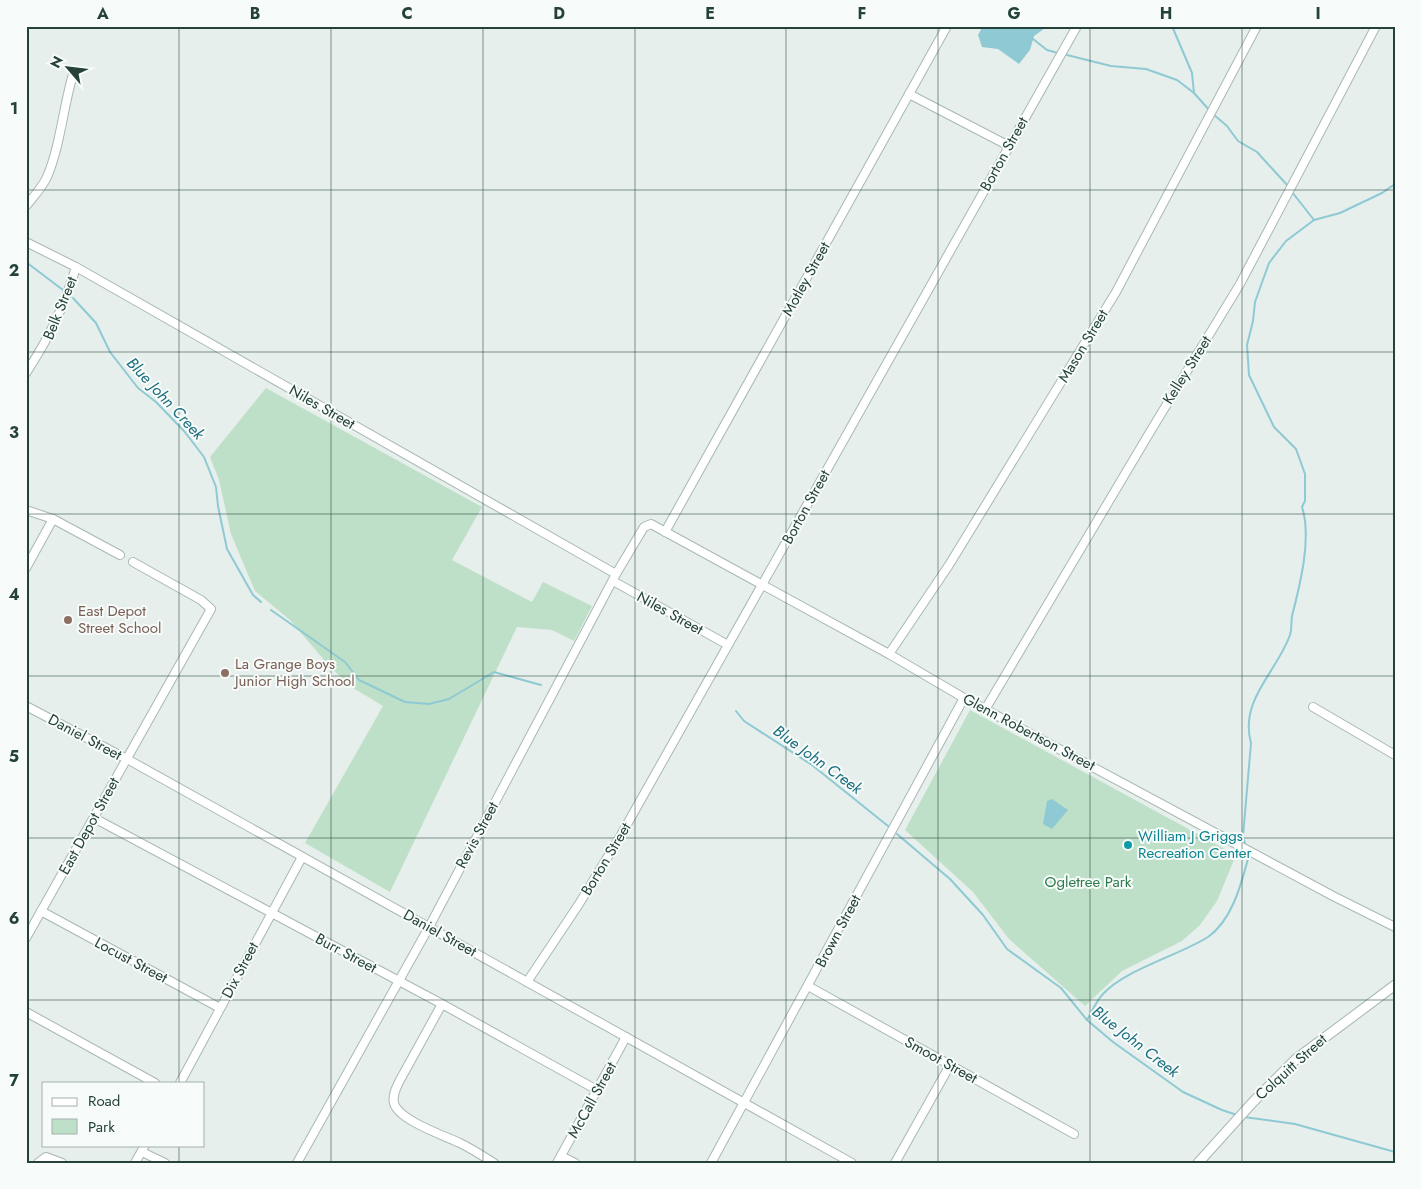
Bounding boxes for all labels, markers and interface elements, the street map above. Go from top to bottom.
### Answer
text: A [96,2,109,25]
text: B [250,2,260,25]
text: C [401,2,413,25]
text: D [553,2,565,25]
text: E [705,2,715,25]
text: F [858,2,866,25]
text: G [1007,2,1021,25]
text: H [1160,2,1172,25]
text: I [1315,2,1321,25]
north arrow [42,42,92,92]
text: N [45,52,68,72]
text: 1 [10,97,18,120]
street label: Borton Street [975,113,1034,195]
street label: Motley Street [777,238,836,320]
text: 2 [9,259,19,282]
street label: Belk Street [37,273,83,343]
street label: Mason Street [1053,305,1114,387]
street label: Kelley Street [1157,331,1217,408]
water label: Blue John Creek [121,352,211,445]
street label: Niles Street [285,379,359,435]
text: 3 [9,421,19,444]
street label: Borton Street [777,466,836,548]
text: 4 [8,583,20,606]
street label: Niles Street [633,586,708,641]
place label: East Depot Street School [78,600,161,639]
marker: East Depot Street School [62,614,74,626]
place label: La Grange Boys Junior High School [233,653,355,692]
marker: La Grange Boys Junior High School [219,667,231,679]
street label: Glenn Robertson Street [959,688,1099,776]
street label: Daniel Street [44,708,126,766]
water label: Blue John Creek [768,719,868,800]
text: 5 [9,745,19,768]
street label: East Depot Street [53,773,125,879]
street label: Revis Street [450,797,504,872]
street label: Borton Street [576,818,637,900]
place label: William J Griggs Recreation Center [1138,825,1252,864]
marker: William J Griggs Recreation Center [1122,839,1134,851]
park label: Ogletree Park [1045,871,1132,893]
street label: Brown Street [810,890,867,971]
street label: Daniel Street [399,904,481,962]
text: 6 [9,907,19,930]
street label: Burr Street [311,928,381,979]
street label: Locust Street [91,932,172,989]
street label: Dix Street [216,938,264,1002]
water label: Blue John Creek [1087,1000,1185,1084]
street label: Colquitt Street [1250,1029,1332,1105]
street label: Smoot Street [901,1031,982,1089]
street label: McCall Street [562,1058,622,1142]
text: 7 [9,1069,19,1092]
legend [42,1082,205,1146]
text: Road [88,1090,120,1112]
text: Park [88,1116,115,1138]

